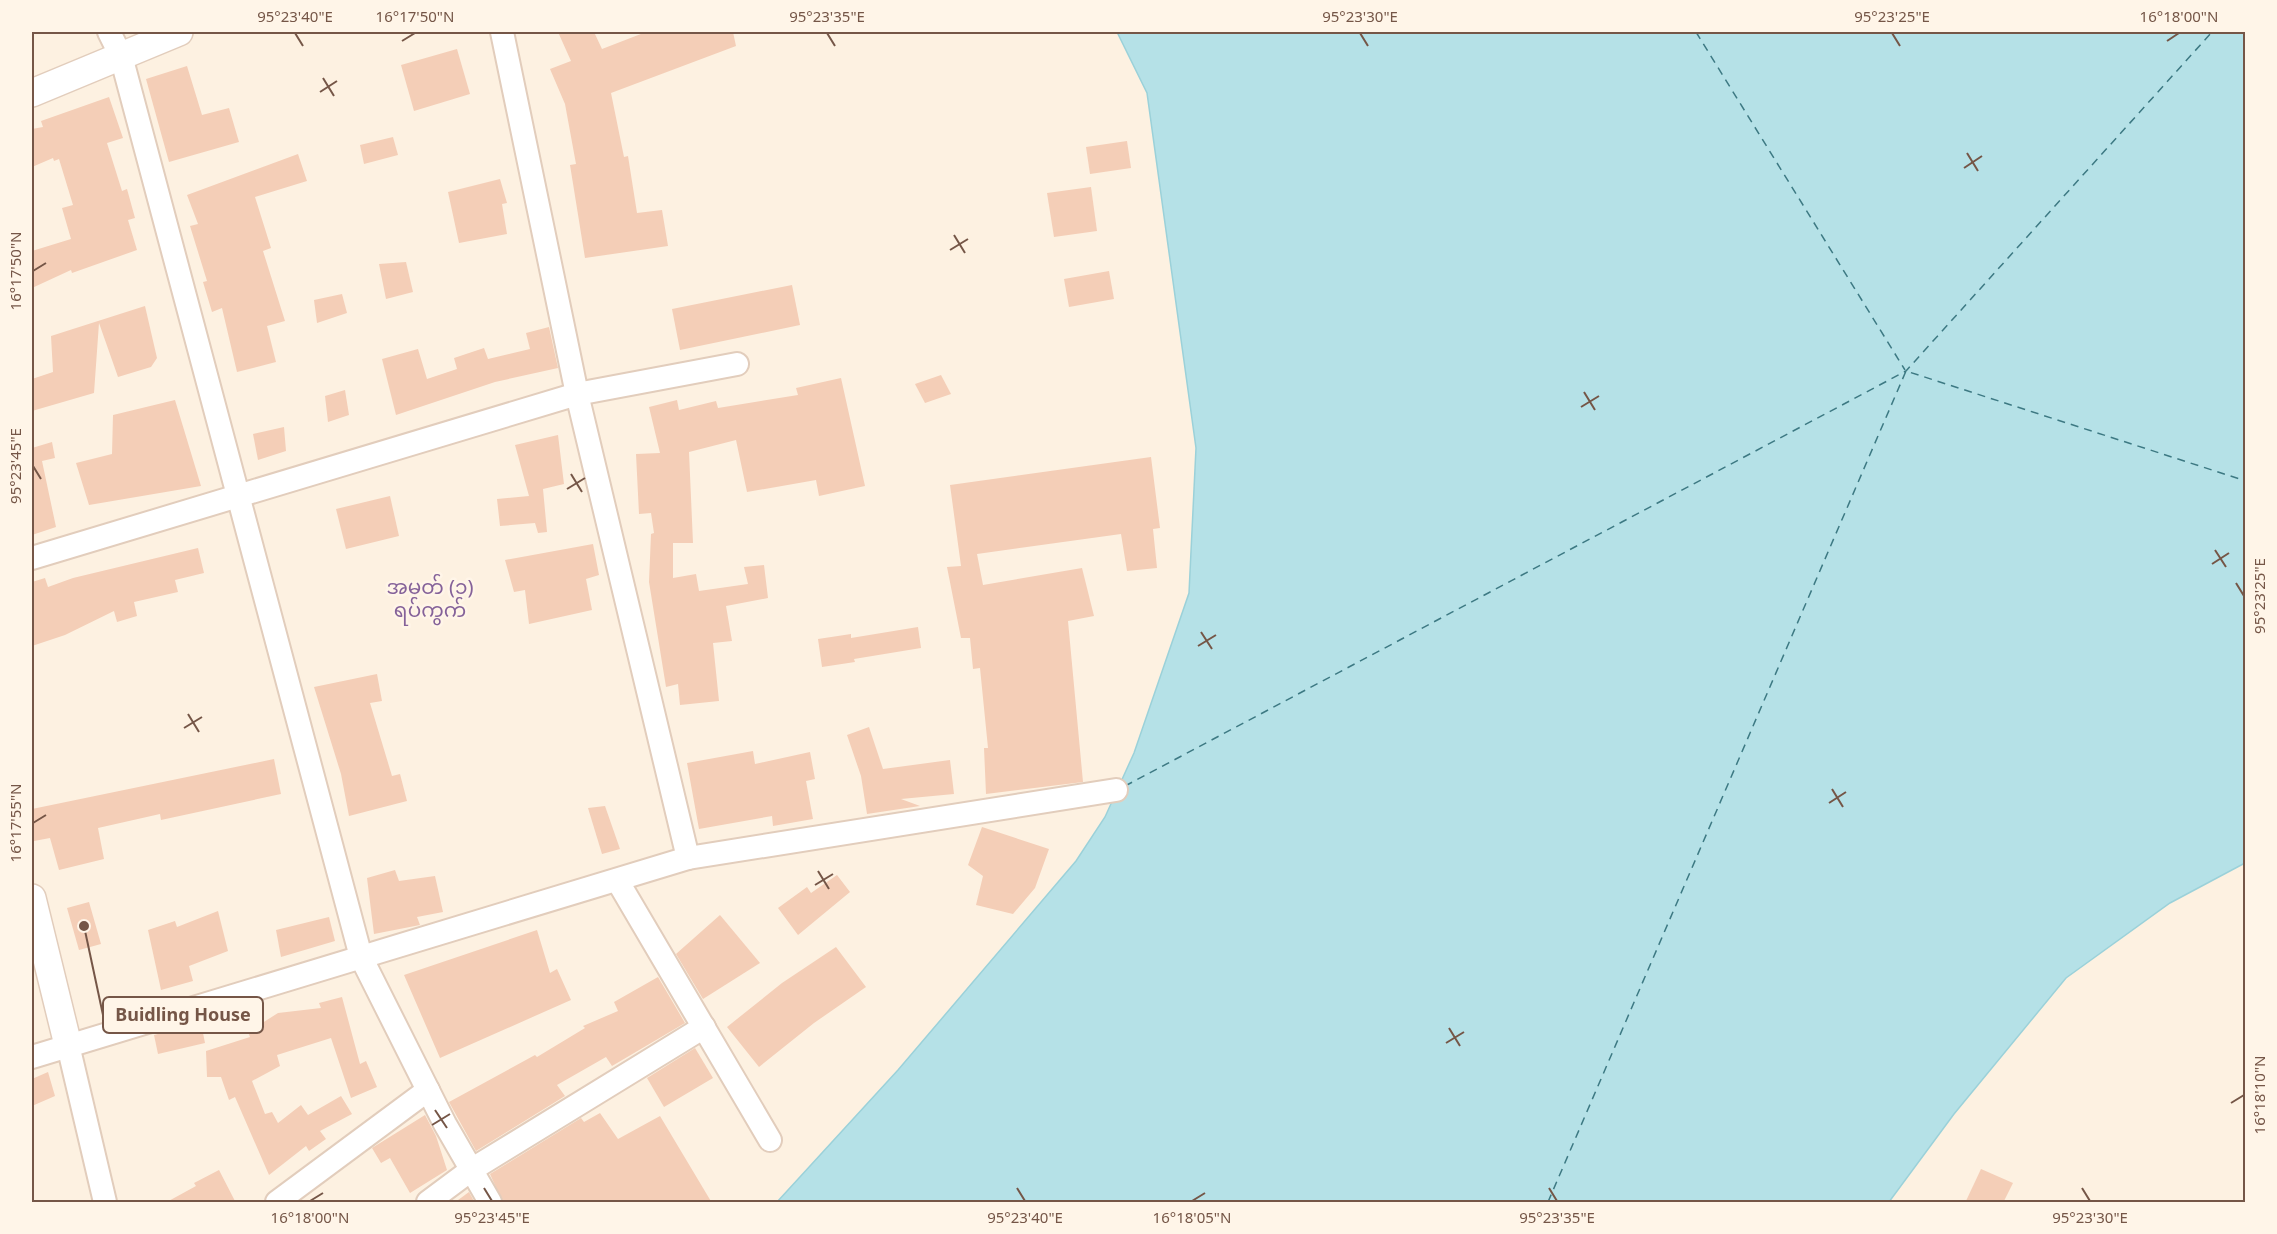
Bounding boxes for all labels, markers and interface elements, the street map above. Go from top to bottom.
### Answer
text: 95°23'40"E [257,6,333,26]
text: 16°17'50"N [376,6,454,26]
text: 95°23'35"E [789,6,865,26]
text: 95°23'30"E [1322,6,1398,26]
text: 95°23'25"E [1854,6,1930,26]
text: 16°18'00"N [2140,6,2218,26]
text: 16°17'50"N [5,232,25,310]
text: 95°23'45"E [5,428,25,504]
text: 95°23'25"E [2249,558,2269,634]
district label: အမှတ် (၁) ရပ်ကွက် [386,573,474,626]
text: 16°17'55"N [5,784,25,862]
callout: Buidling House [103,997,263,1033]
text: Buidling House [115,1002,251,1026]
text: 16°18'10"N [2249,1056,2269,1134]
text: 16°18'00"N [271,1207,349,1227]
text: 95°23'45"E [454,1207,530,1227]
text: 95°23'40"E [987,1207,1063,1227]
text: 16°18'05"N [1153,1207,1231,1227]
text: 95°23'35"E [1519,1207,1595,1227]
text: 95°23'30"E [2052,1207,2128,1227]

